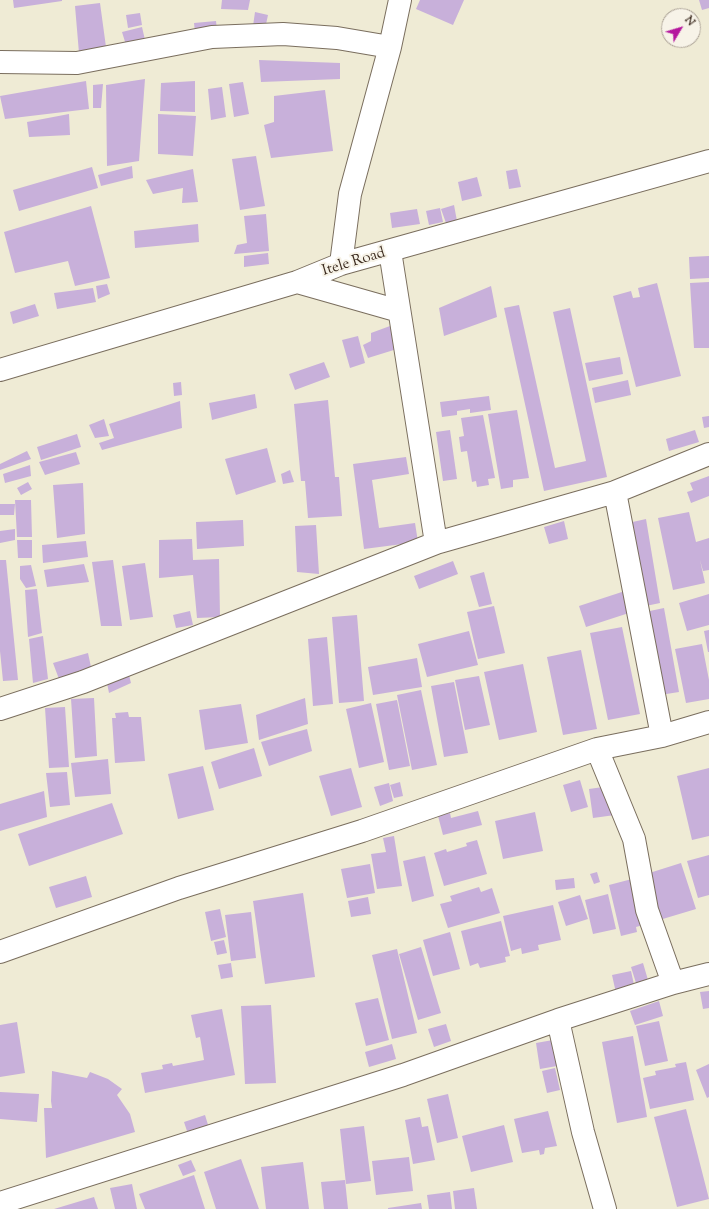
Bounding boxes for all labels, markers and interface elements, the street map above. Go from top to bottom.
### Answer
north arrow [661,8,701,48]
text: N [681,13,699,30]
street label: Itele Road [320,245,388,281]

